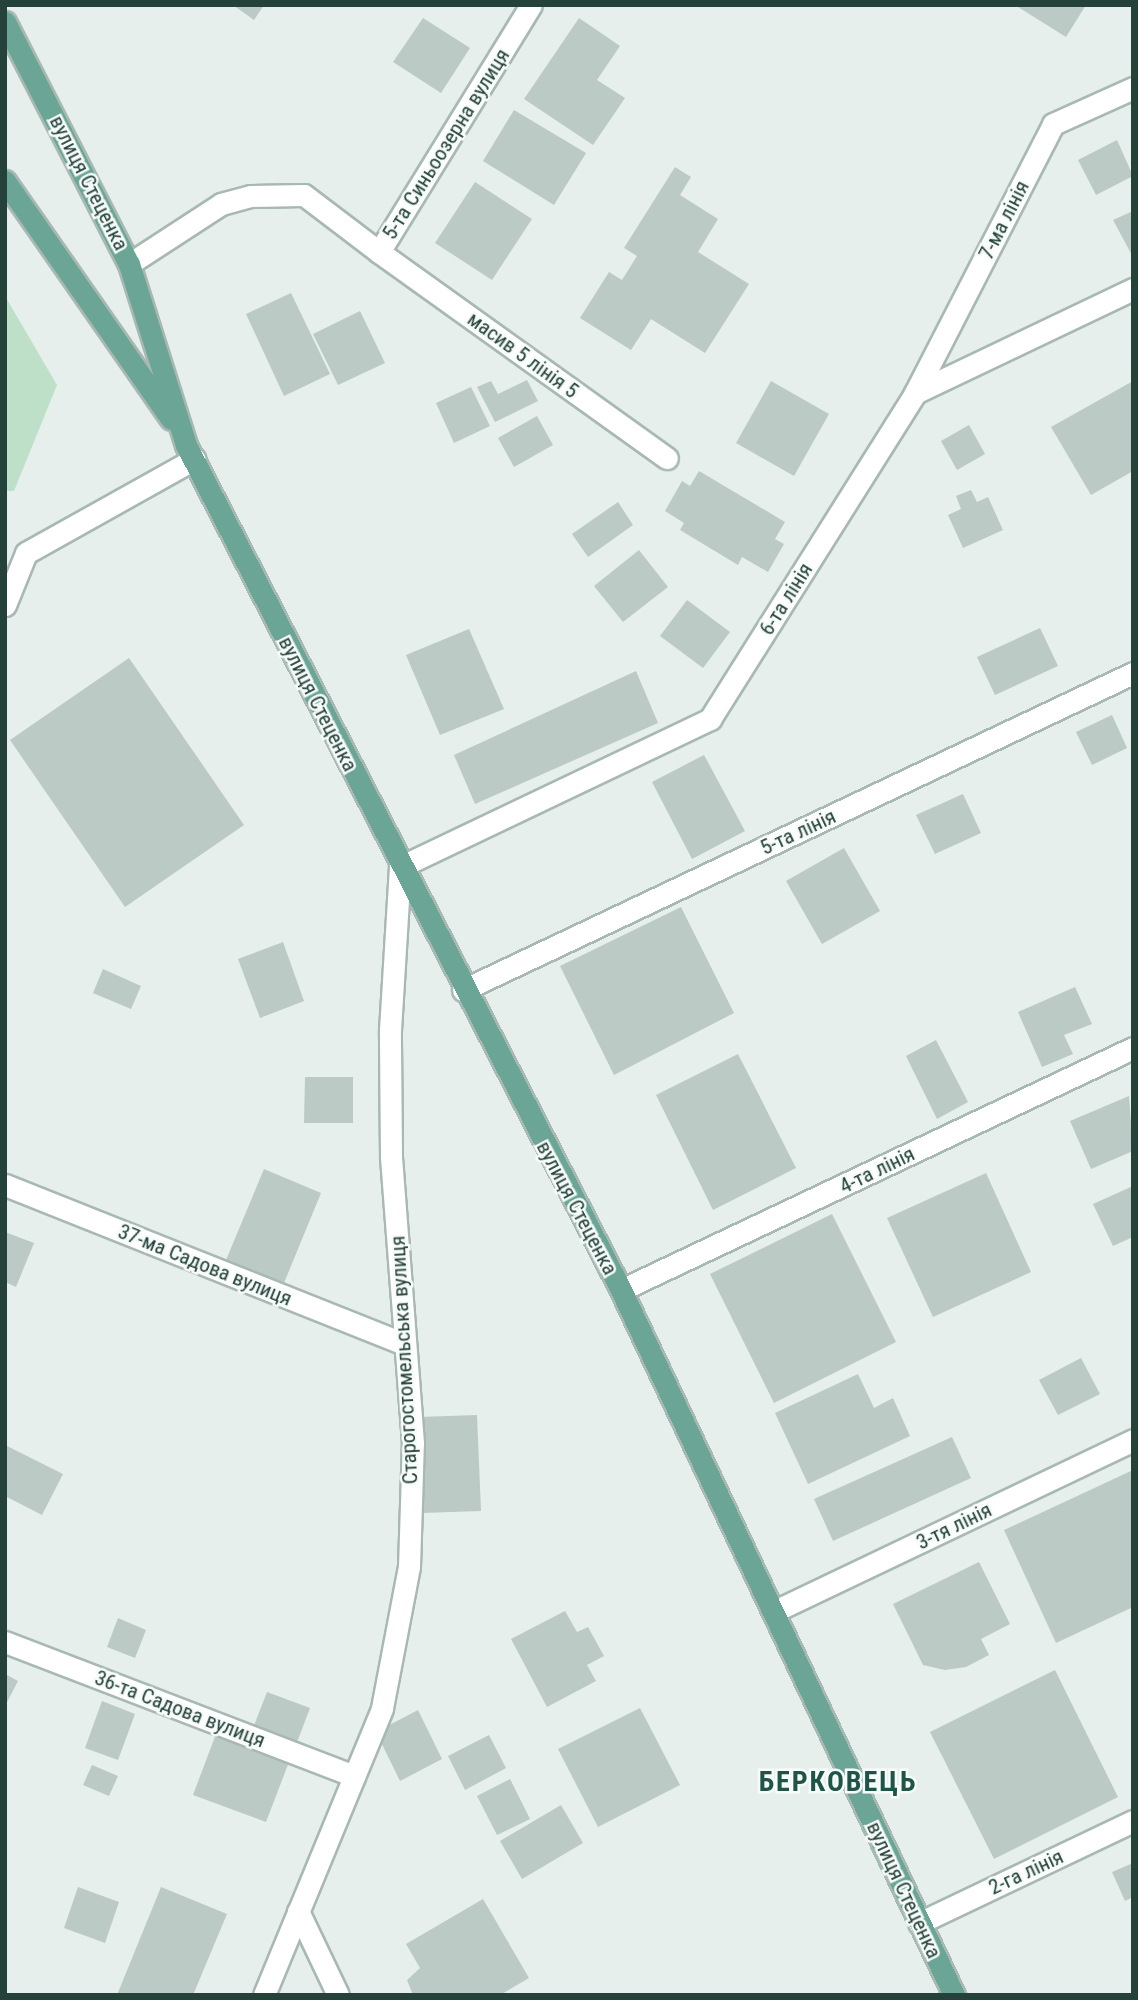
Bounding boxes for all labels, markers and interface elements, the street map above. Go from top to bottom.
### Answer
street label: 5-та Синьоозерна вулиця [377,44,515,244]
street label: вулиця Стеценка [44,111,134,255]
street label: 7-ма лінія [973,176,1035,264]
street label: масив 5 лінія 5 [463,306,583,404]
street label: 6-та лінія [754,558,818,640]
street label: вулиця Стеценка [273,632,363,776]
street label: 5-та лінія [756,804,840,860]
street label: вулиця Стеценка [531,1137,623,1279]
street label: 4-та лінія [835,1141,919,1199]
street label: 37-ма Садова вулиця [114,1219,296,1311]
street label: Старогостомельська вулиця [385,1235,423,1485]
street label: 3-тя лінія [912,1497,996,1555]
street label: 36-та Садова вулиця [91,1665,269,1753]
district label: БЕРКОВЕЦЬ [760,1765,916,1799]
street label: вулиця Стеценка [861,1818,947,1962]
street label: 2-га лінія [985,1844,1067,1900]

